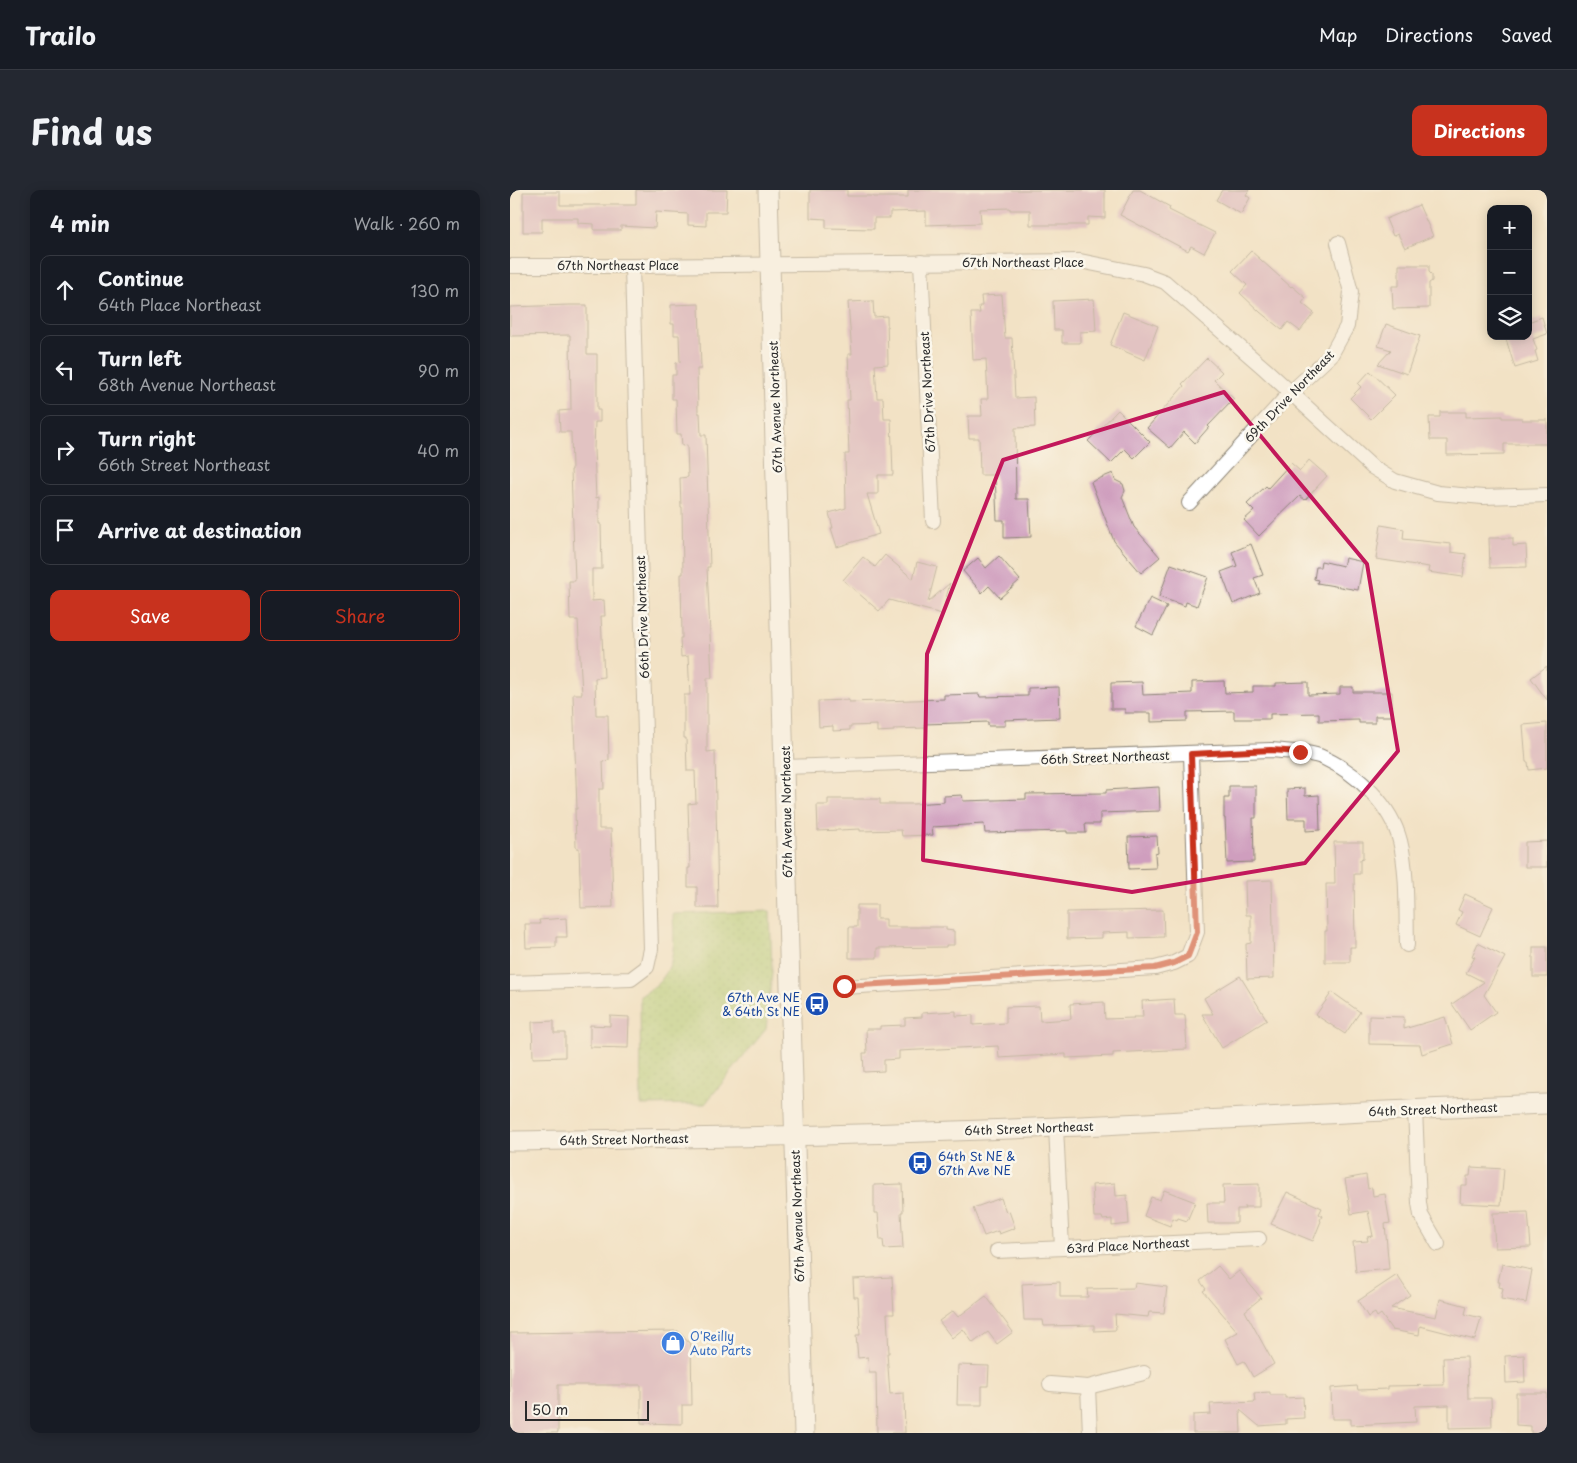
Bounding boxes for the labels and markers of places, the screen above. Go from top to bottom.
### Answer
place label: 67th Ave NE & 64th St NE [722,988,800,1020]
bus stop icon: 67th Ave NE & 64th St NE [804,991,830,1017]
place label: 64th St NE & 67th Ave NE [938,1147,1015,1179]
bus stop icon: 64th St NE & 67th Ave NE [907,1150,933,1176]
place label: O'Reilly Auto Parts [690,1327,751,1359]
shop icon: O'Reilly Auto Parts [660,1330,686,1356]

